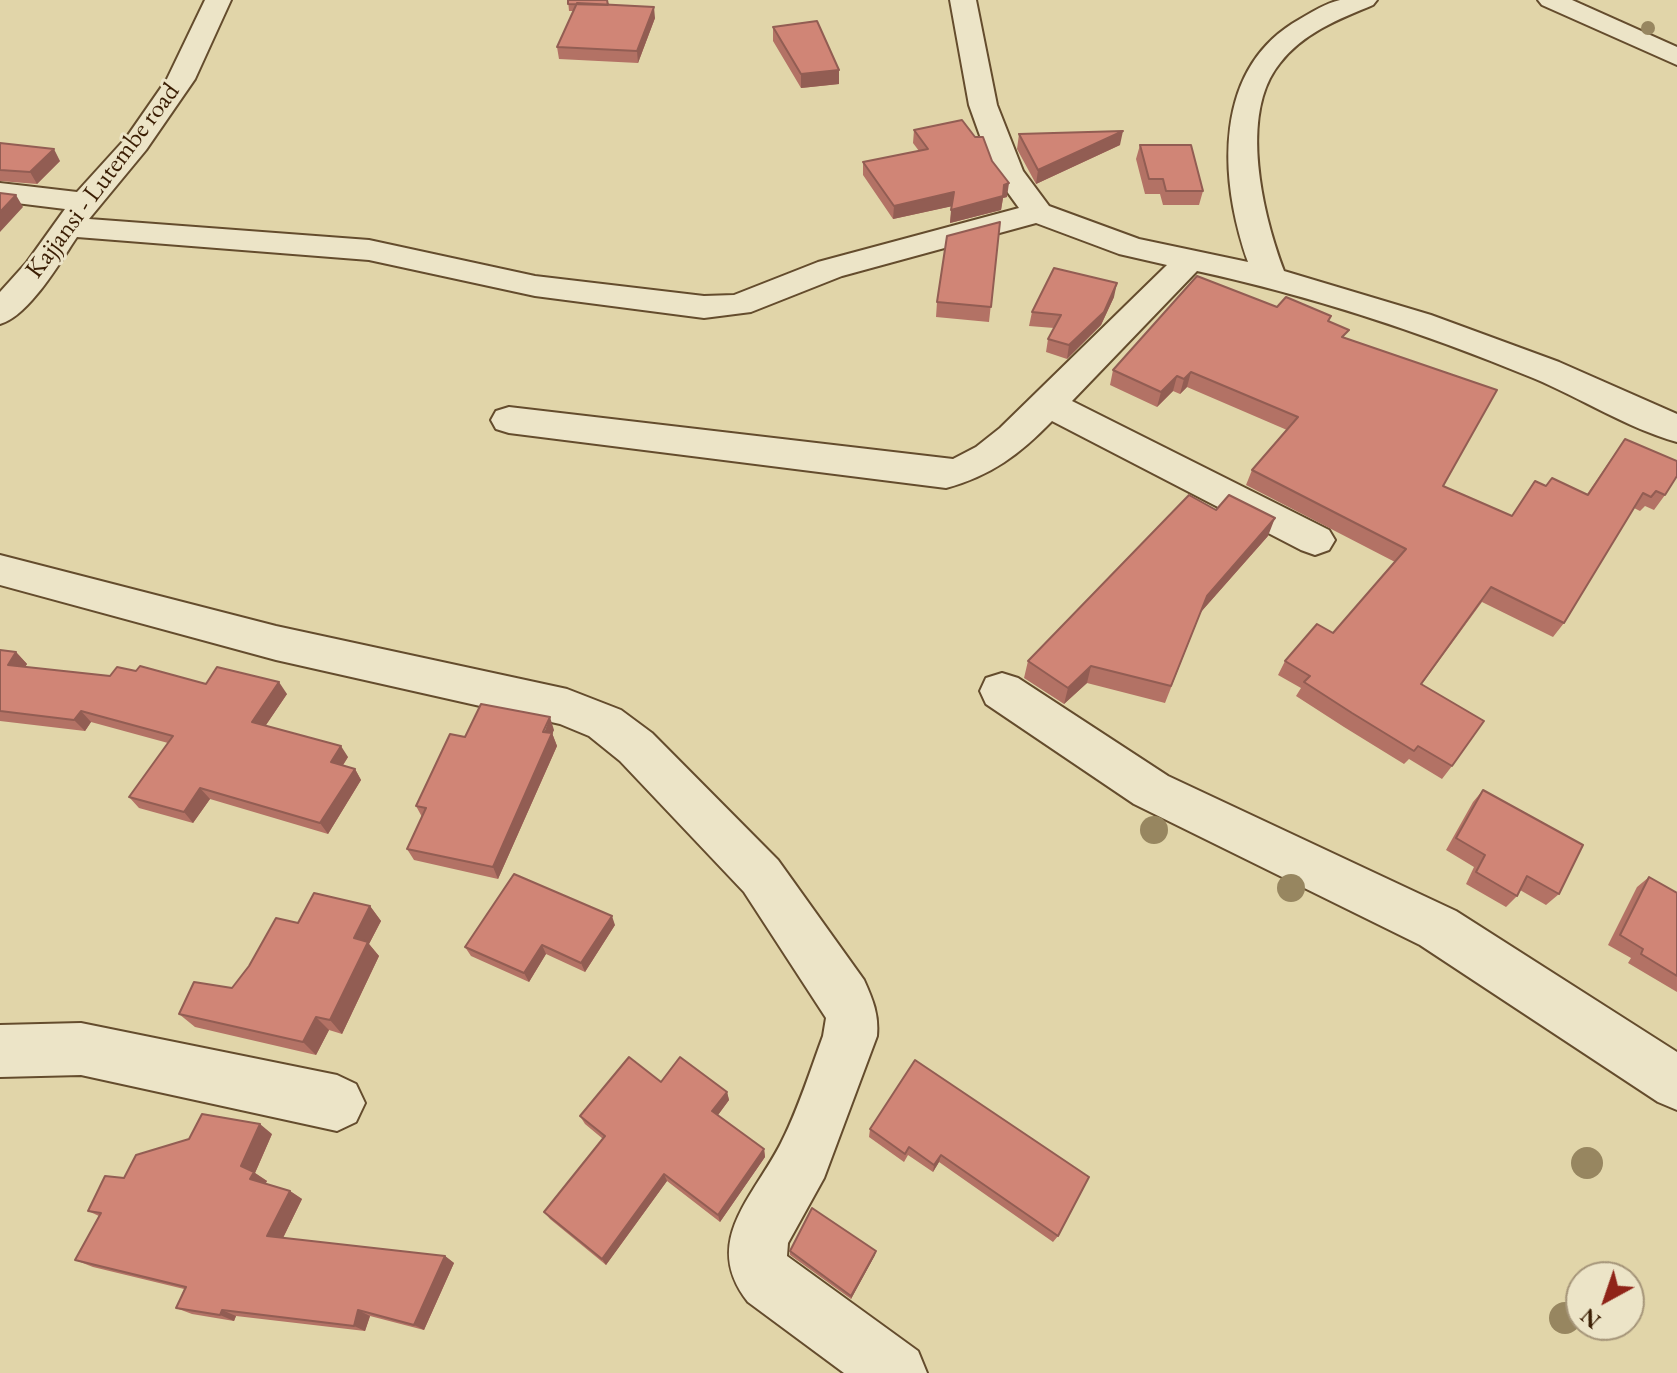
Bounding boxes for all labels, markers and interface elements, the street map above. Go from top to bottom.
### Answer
street label: Kajjansi - Lutembe road [19,77,187,285]
north arrow [1565,1261,1645,1341]
text: N [1574,1301,1607,1335]

